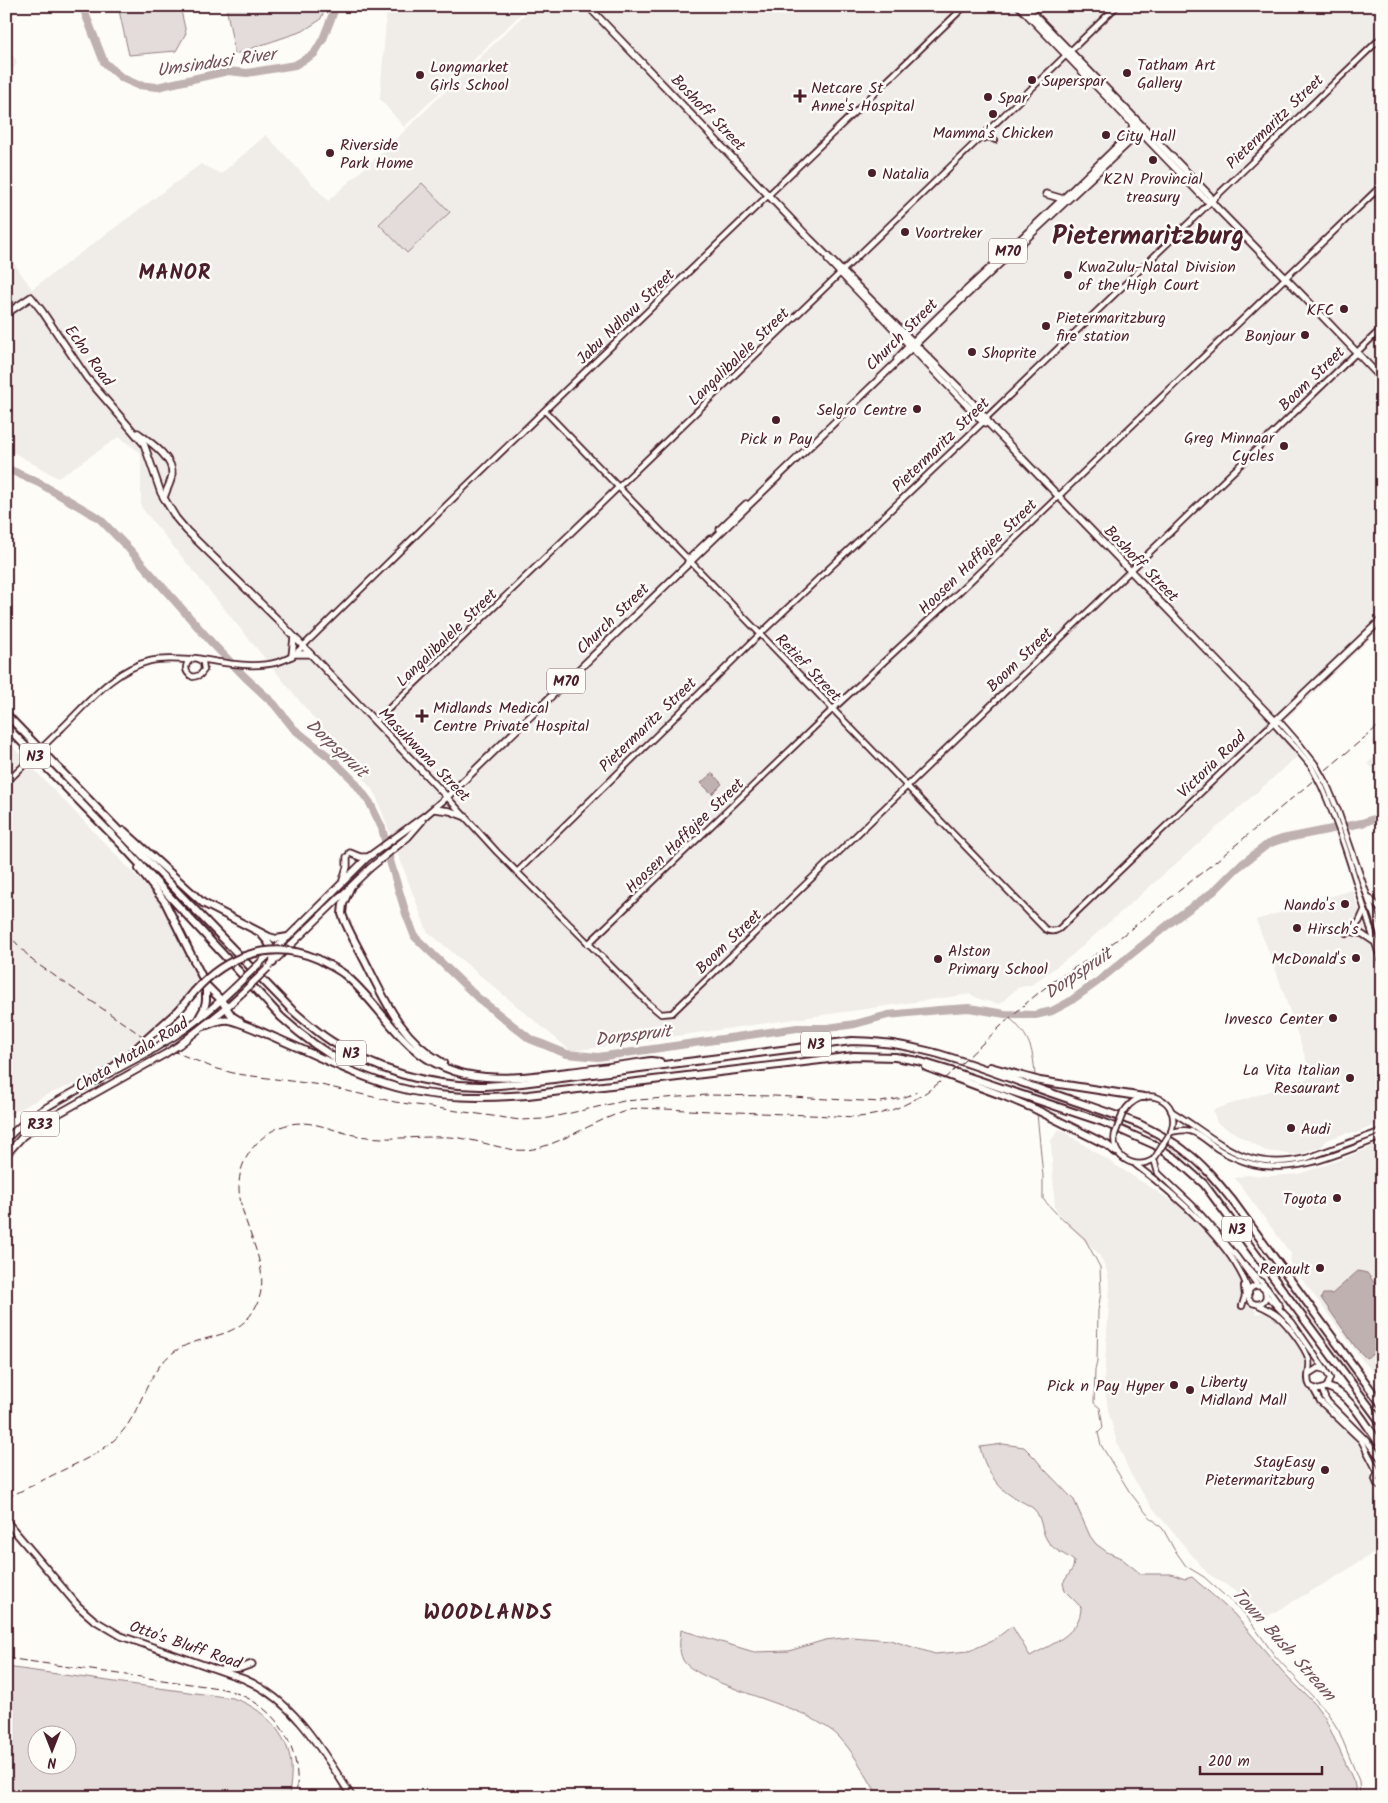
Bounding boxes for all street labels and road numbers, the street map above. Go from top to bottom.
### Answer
street label: Pietermaritz Street [1220,68,1330,176]
street label: Boshoff Street [665,69,752,158]
road number: M70 [989,238,1027,264]
street label: Jabu Ndlovu Street [571,263,682,371]
street label: Church Street [860,292,945,377]
street label: Langalibalele Street [683,301,796,412]
street label: Echo Road [58,320,120,393]
street label: Boom Street [1273,340,1352,417]
street label: Pietermaritz Street [886,391,996,499]
street label: Hoosen Haffajee Street [913,493,1044,621]
street label: Boshoff Street [1098,520,1185,609]
street label: Church Street [571,577,656,661]
street label: Langalibalele Street [391,582,504,693]
street label: Boom Street [981,621,1060,698]
street label: Retief Street [769,628,848,709]
road number: M70 [547,668,585,694]
street label: Pietermaritz Street [593,671,703,779]
street label: Masukwana Street [372,702,476,809]
street label: Victoria Road [1172,725,1253,805]
road number: N3 [20,744,50,768]
street label: Hoosen Haffajee Street [620,772,751,900]
street label: Boom Street [690,903,769,980]
street label: Chota Motala Road [70,1011,194,1099]
road number: N3 [801,1032,831,1056]
road number: N3 [336,1040,366,1066]
road number: R33 [21,1112,59,1136]
road number: N3 [1222,1216,1252,1242]
street label: Otto's Bluff Road [126,1614,246,1677]

